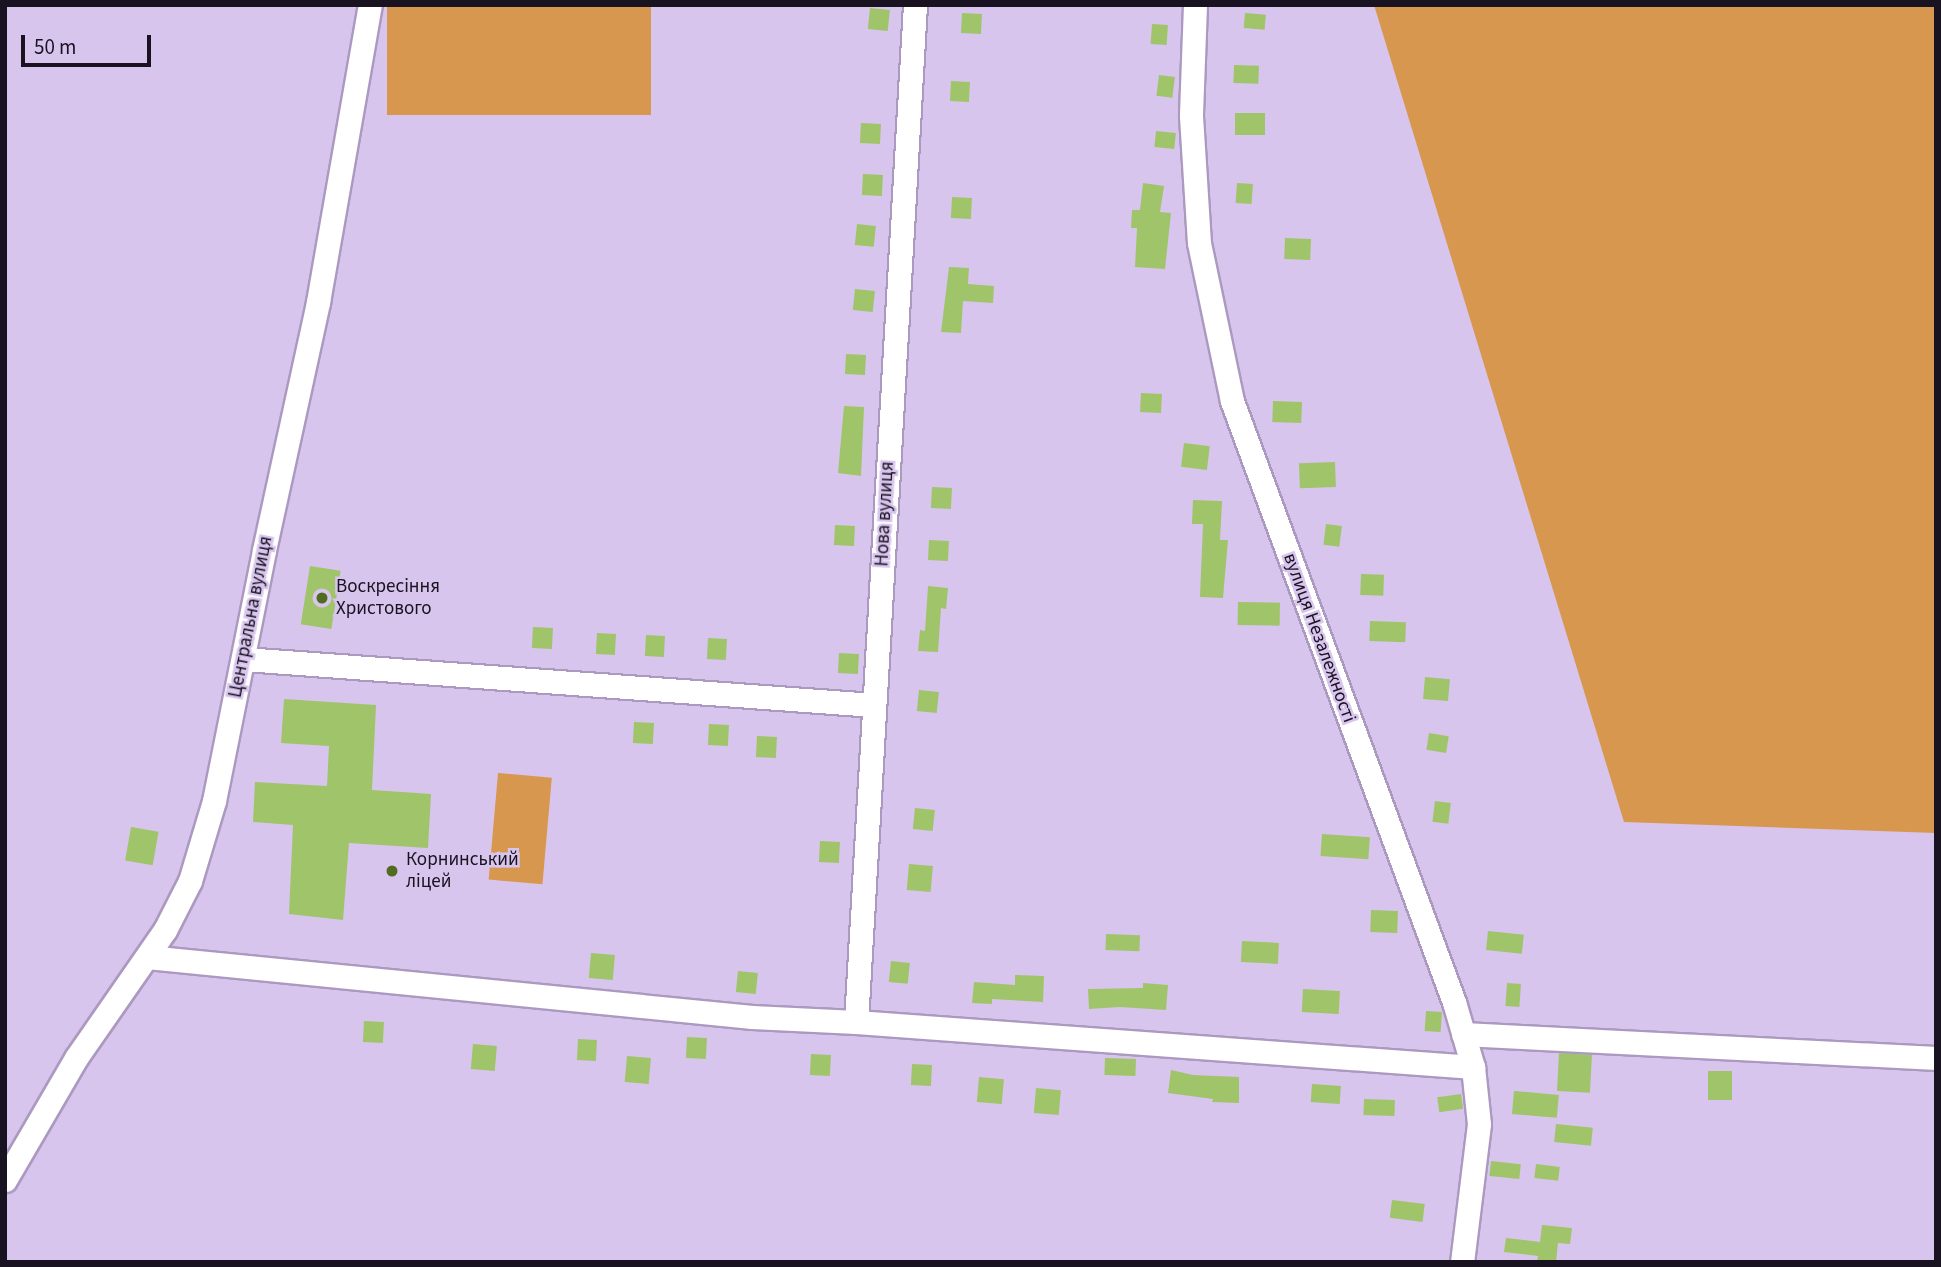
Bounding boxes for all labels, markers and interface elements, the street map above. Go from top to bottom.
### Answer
scale bar [24,21,154,65]
text: 50 m [34,32,76,62]
street label: Нова вулиця [871,461,899,567]
street label: Центральна вулиця [224,534,278,700]
street label: вулиця Незалежності [1278,550,1360,726]
place label: Воскресіння Христового [336,576,440,620]
marker: Воскресіння Христового [314,590,330,606]
place label: Корнинський ліцей [406,849,519,893]
marker: Корнинський ліцей [384,863,400,879]

